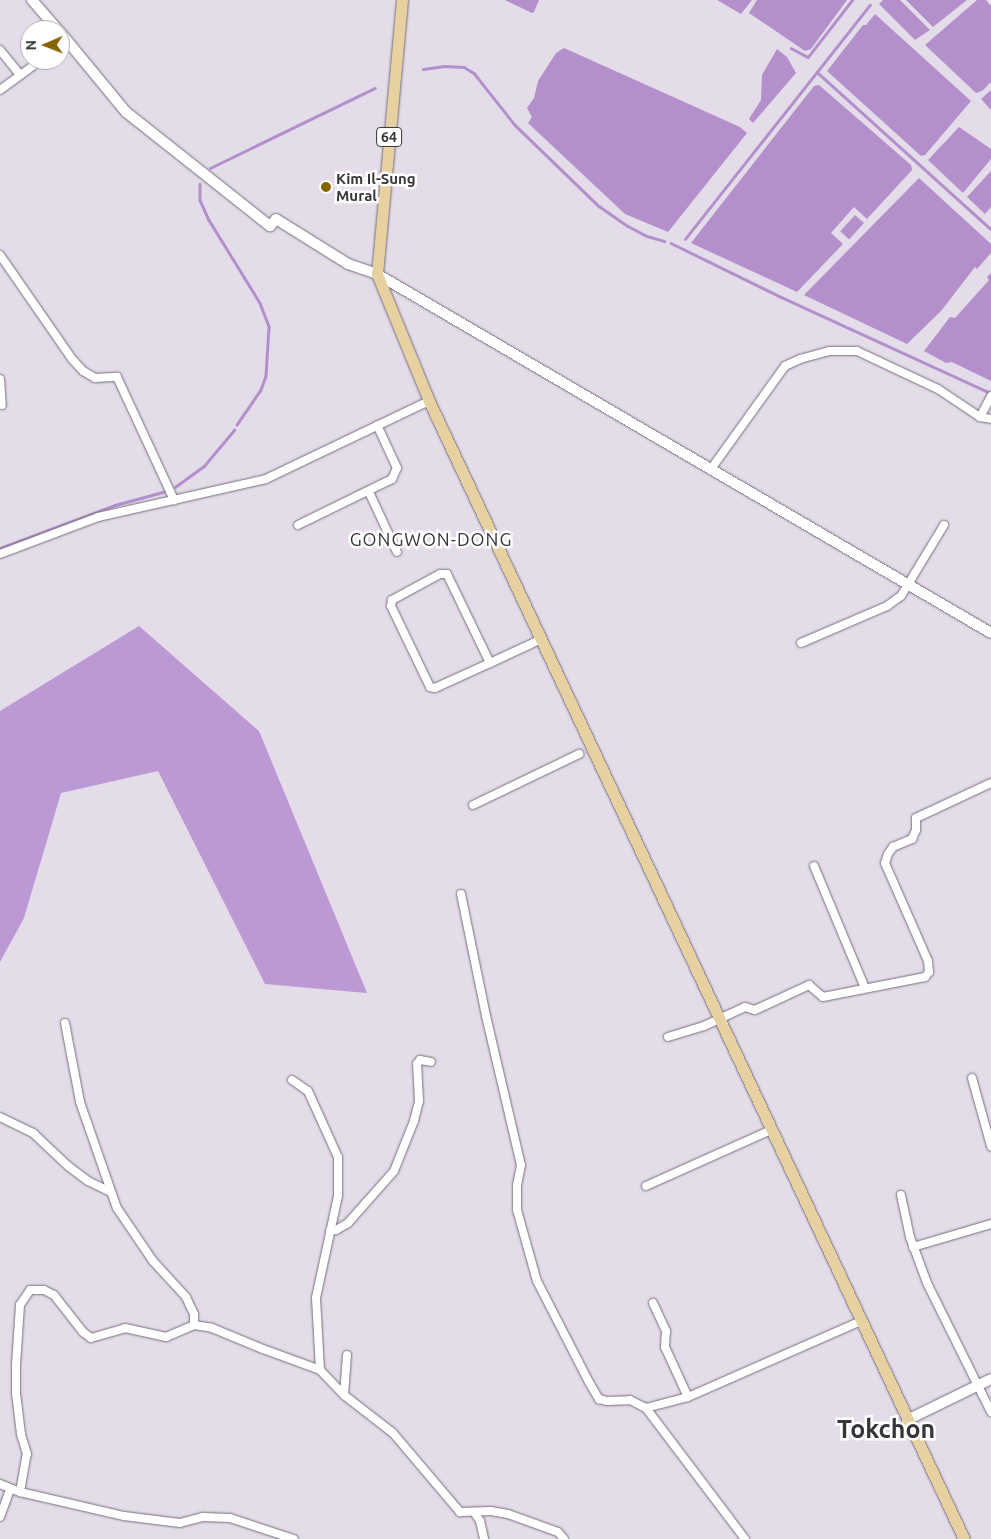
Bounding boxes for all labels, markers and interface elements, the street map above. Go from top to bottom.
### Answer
north arrow [20,20,70,70]
text: N [23,40,39,51]
road number: 64 [375,125,403,148]
place label: Kim Il-Sung Mural [336,169,416,204]
marker: Kim Il-Sung Mural [320,181,332,193]
district label: GONGWON-DONG [348,528,514,550]
district label: Tokchon [837,1414,935,1444]

